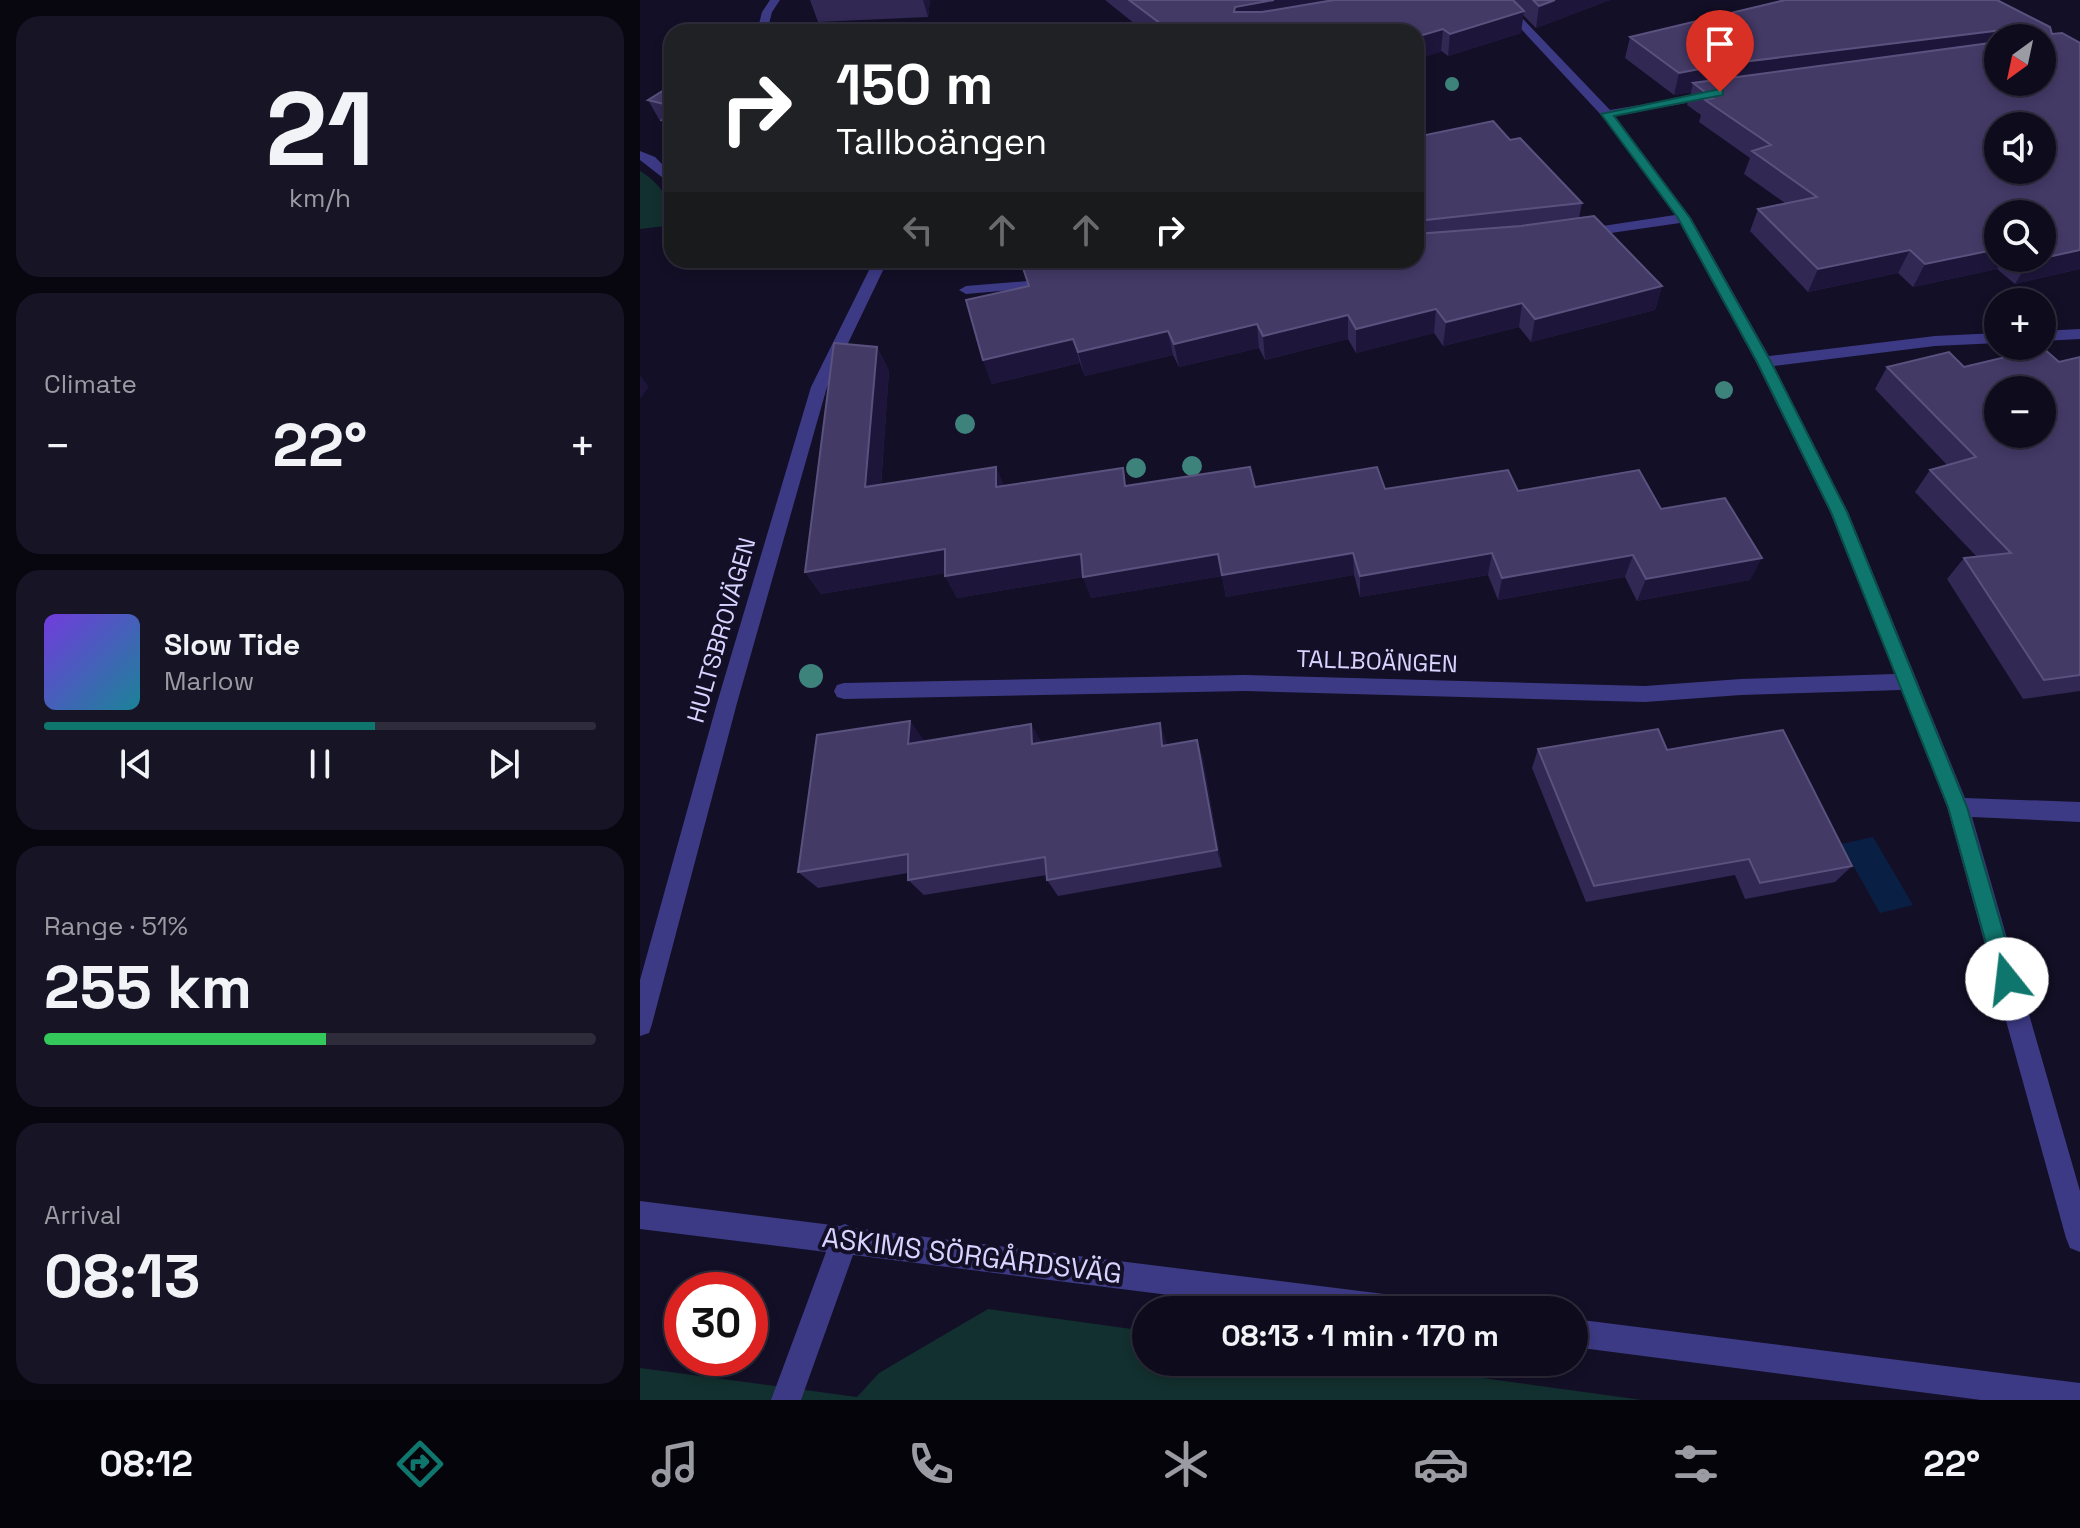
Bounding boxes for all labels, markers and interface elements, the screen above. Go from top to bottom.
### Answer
pin [1686,10,1754,92]
icon: arrive [1698,22,1742,66]
north arrow [1984,24,2056,96]
map controls [1984,24,2056,448]
text: 150 m [836,49,993,120]
icon: right [704,56,808,160]
text: 21 [266,63,374,195]
button: sound [1984,112,2056,184]
text: Tallboängen [836,119,1047,165]
text: km/h [289,181,351,215]
button: search [1984,200,2056,272]
icon: left [896,208,940,252]
icon: ahead [980,208,1024,252]
icon: ahead [1064,208,1108,252]
icon: right [1148,208,1192,252]
button: + [1984,288,2056,360]
text: Climate [44,367,137,401]
button: − [1984,376,2056,448]
text: 22° [273,407,367,484]
text: − [44,418,71,474]
text: + [569,418,596,474]
street label: HULTSBROVÄGEN [680,534,762,726]
text: Slow Tide [164,625,300,664]
street label: TALLBOÄNGEN [1296,643,1458,679]
text: Marlow [164,664,254,698]
icon: previous [114,742,158,786]
icon: pause [298,742,342,786]
icon: next [482,742,526,786]
text: Range · 51% [44,909,188,943]
position arrow [1965,937,2049,1021]
text: 255 km [44,949,252,1026]
text: Arrival [44,1198,121,1232]
street label: ASKIMS SÖRGÅRDSVÄG [820,1219,1124,1291]
text: 08:13 [44,1238,200,1315]
speed limit sign: 30 [664,1272,768,1376]
text: 08:13 · 1 min · 170 m [1221,1316,1499,1355]
icon: directions [392,1436,448,1492]
icon: music [647,1436,703,1492]
icon: phone [903,1436,959,1492]
icon: climate [1158,1436,1214,1492]
icon: car [1413,1436,1469,1492]
icon: filters [1668,1436,1724,1492]
text: 08:12 [100,1441,193,1487]
text: 22° [1923,1441,1980,1487]

